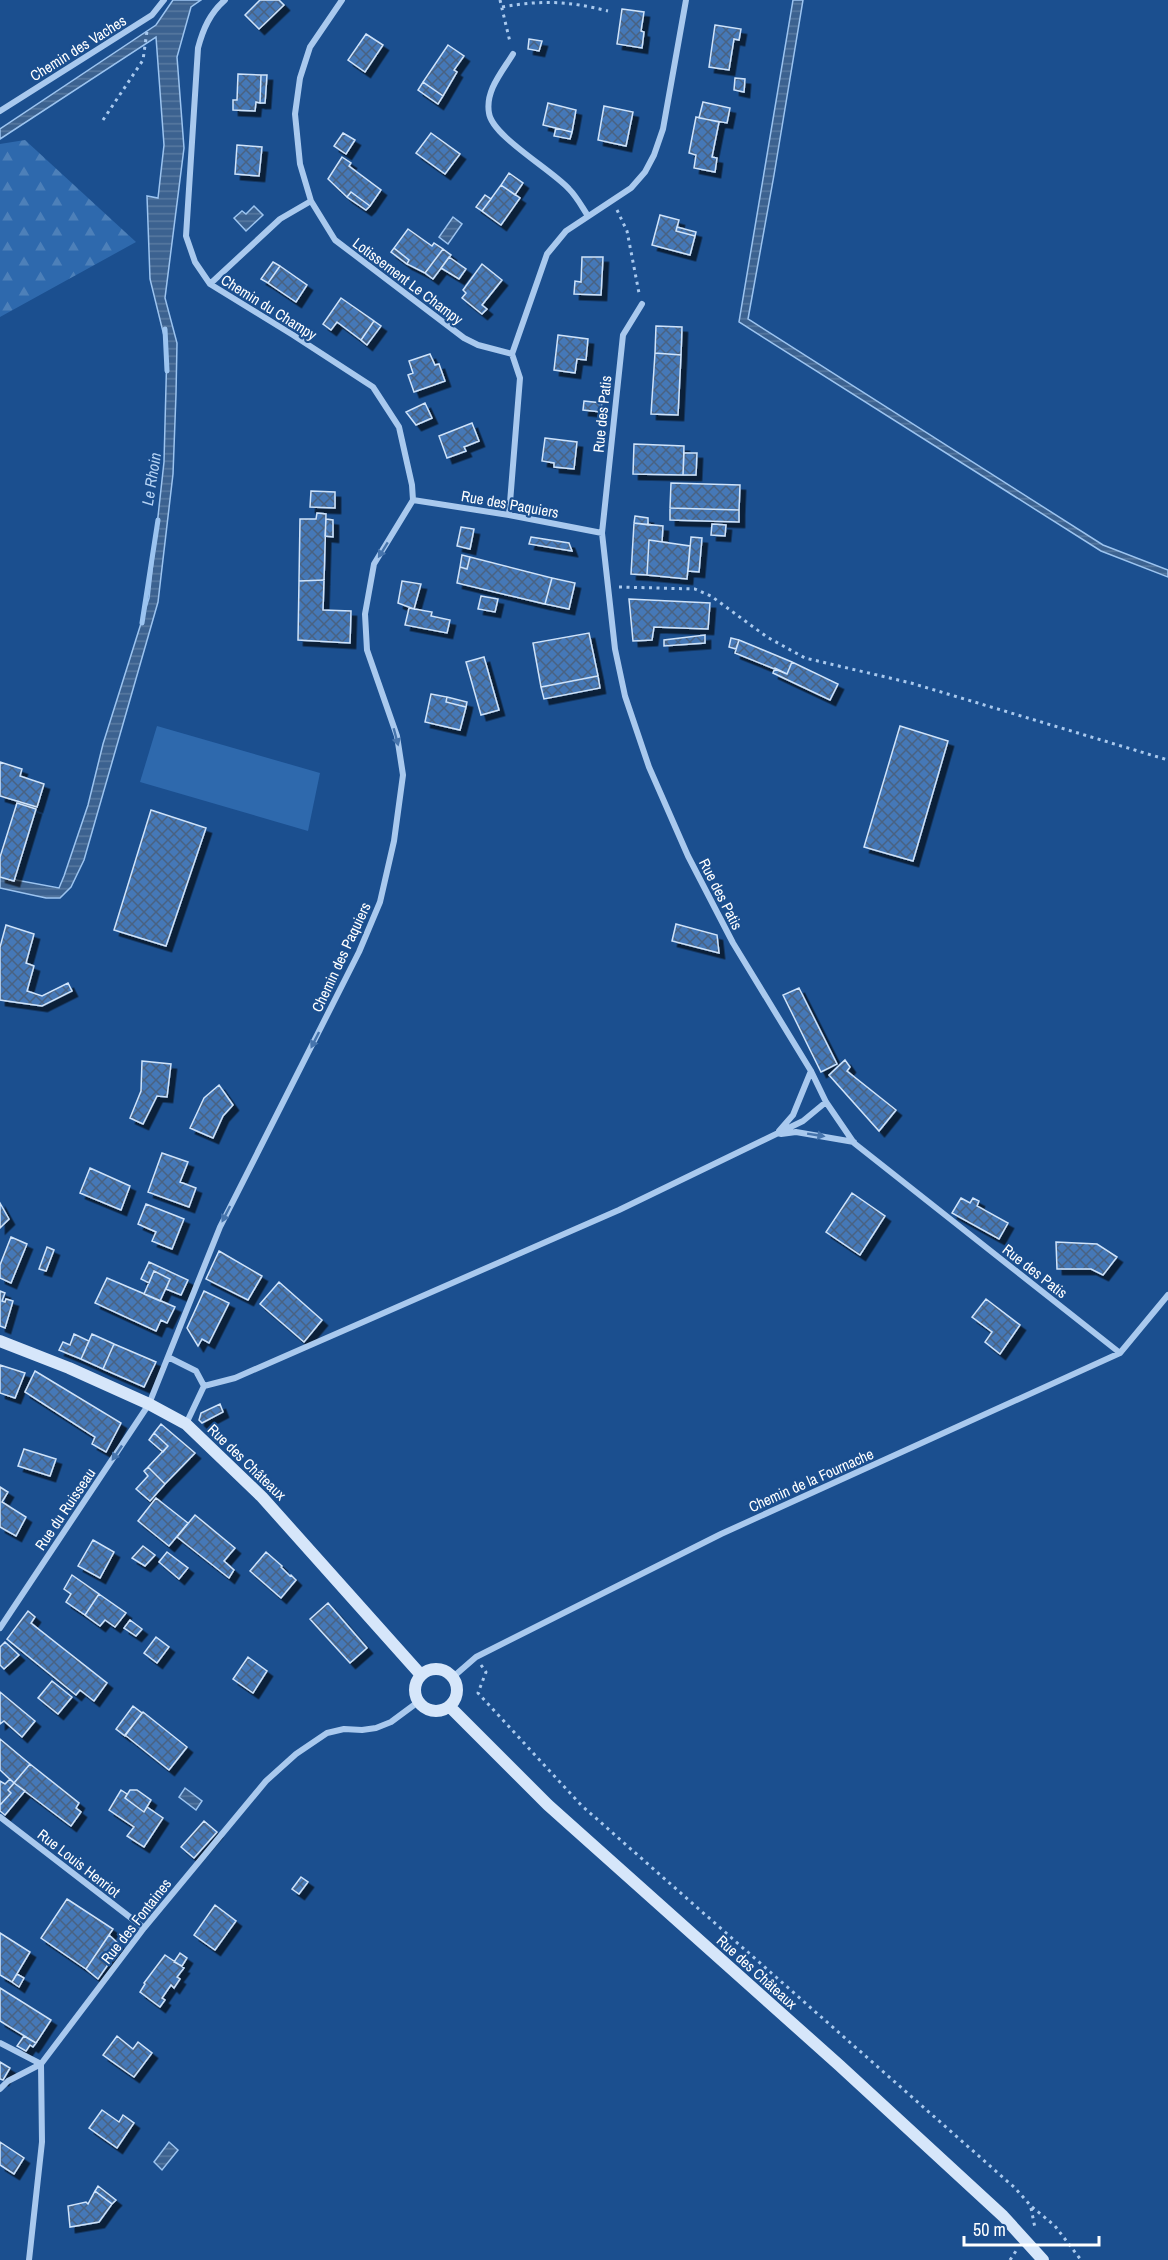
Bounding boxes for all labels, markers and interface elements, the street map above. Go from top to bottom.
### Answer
street label: Chemin des Vaches [26,10,130,86]
street label: Lotissement Le Champy [348,232,468,330]
street label: Chemin du Champy [217,269,322,345]
street label: Rue des Patis [588,374,616,454]
water label: Le Rhoin [136,451,166,507]
street label: Rue des Paquiers [460,485,560,523]
one-way arrow [377,542,388,558]
one-way arrow [392,728,402,746]
street label: Rue des Patis [694,855,748,933]
street label: Chemin des Paquiers [306,899,376,1015]
one-way arrow [310,1031,320,1049]
one-way arrow [806,1130,825,1139]
one-way arrow [222,1205,232,1223]
street label: Rue des Patis [998,1239,1072,1303]
street label: Rue des Châteaux [203,1419,292,1506]
street label: Chemin de la Fournache [745,1443,877,1517]
one-way arrow [111,1445,122,1461]
street label: Rue du Ruisseau [30,1464,100,1554]
street label: Rue Louis Henriot [33,1824,125,1902]
street label: Rue des Fontaines [96,1874,176,1968]
street label: Rue des Châteaux [712,1930,803,2014]
scale bar [964,2209,1099,2247]
text: 50 m [973,2217,1006,2242]

